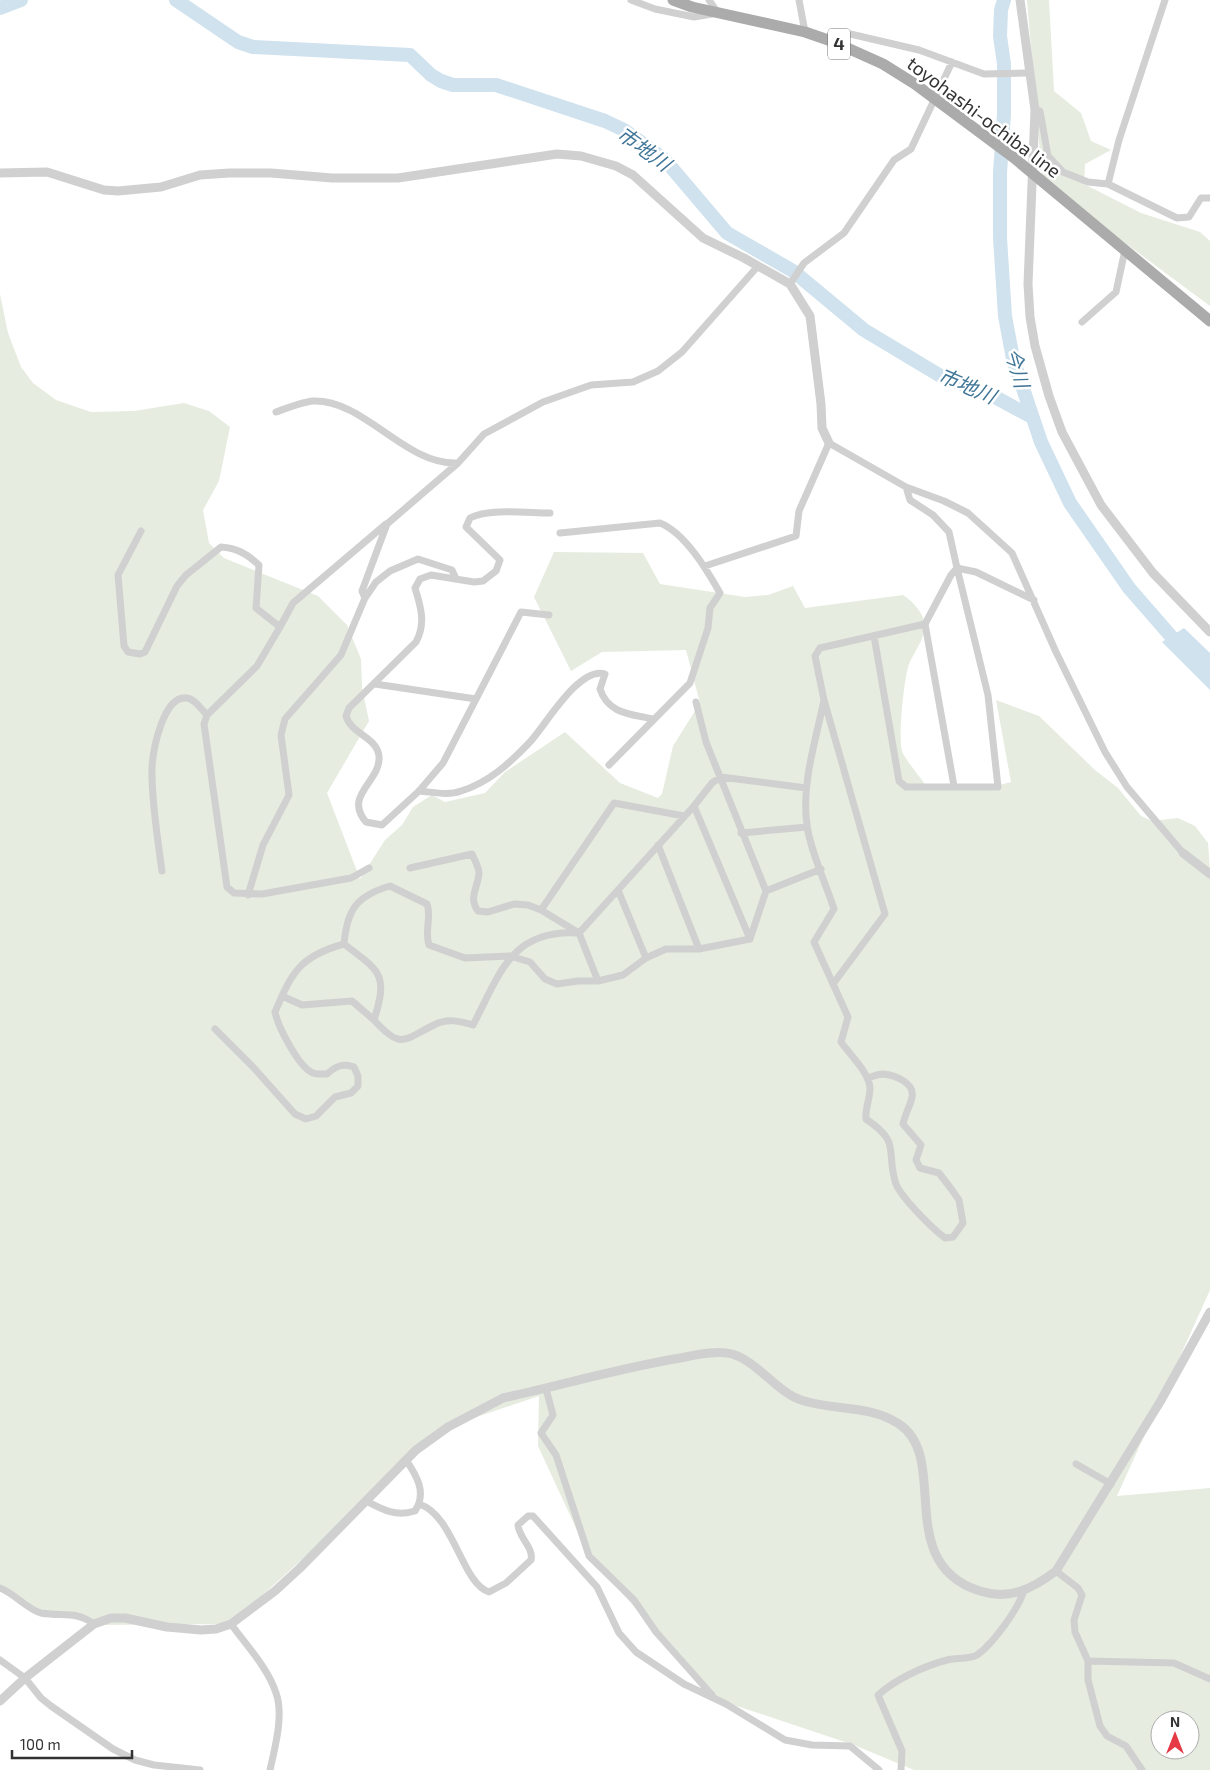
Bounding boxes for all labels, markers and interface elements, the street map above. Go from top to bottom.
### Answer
road number: 4 [828,29,850,60]
street label: toyohashi-ochiba line [903,51,1066,182]
water label: 市地川 [613,121,678,177]
water label: 今川 [1001,345,1036,392]
water label: 市地川 [935,362,1002,409]
north arrow [1150,1710,1200,1760]
text: N [1170,1713,1180,1730]
scale bar [12,1728,132,1760]
text: 100 m [20,1735,61,1753]

